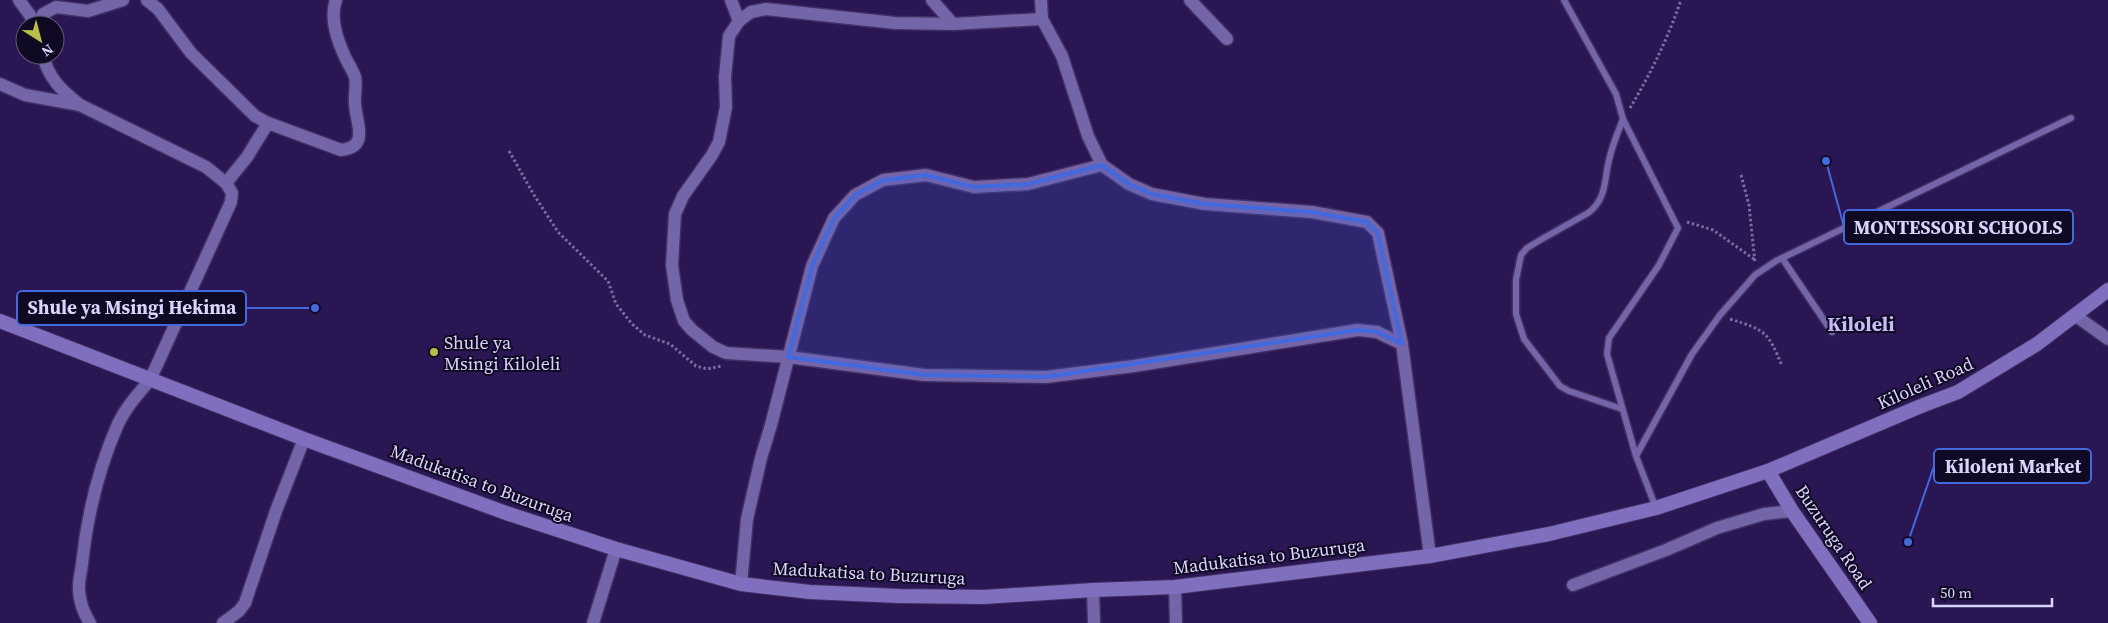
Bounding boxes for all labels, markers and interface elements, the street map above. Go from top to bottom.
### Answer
north arrow [15,15,65,65]
text: N [38,39,58,62]
callout: MONTESSORI SCHOOLS [1844,210,2073,244]
text: MONTESSORI SCHOOLS [1853,214,2063,240]
callout: Shule ya Msingi Hekima [17,291,246,325]
text: Shule ya Msingi Hekima [28,294,237,320]
district label: Kiloleli [1827,310,1895,338]
place label: Shule ya Msingi Kiloleli [444,330,560,376]
marker: Shule ya Msingi Kiloleli [428,346,440,358]
street label: Kiloleli Road [1873,351,1977,415]
street label: Madukatisa to Buzuruga [387,438,578,528]
callout: Kiloleni Market [1934,449,2091,483]
text: Kiloleni Market [1945,453,2081,479]
street label: Buzuruga Road [1790,480,1878,594]
street label: Madukatisa to Buzuruga [1172,532,1367,580]
street label: Madukatisa to Buzuruga [772,555,967,591]
scale bar [1933,576,2052,608]
text: 50 m [1940,582,1972,603]

